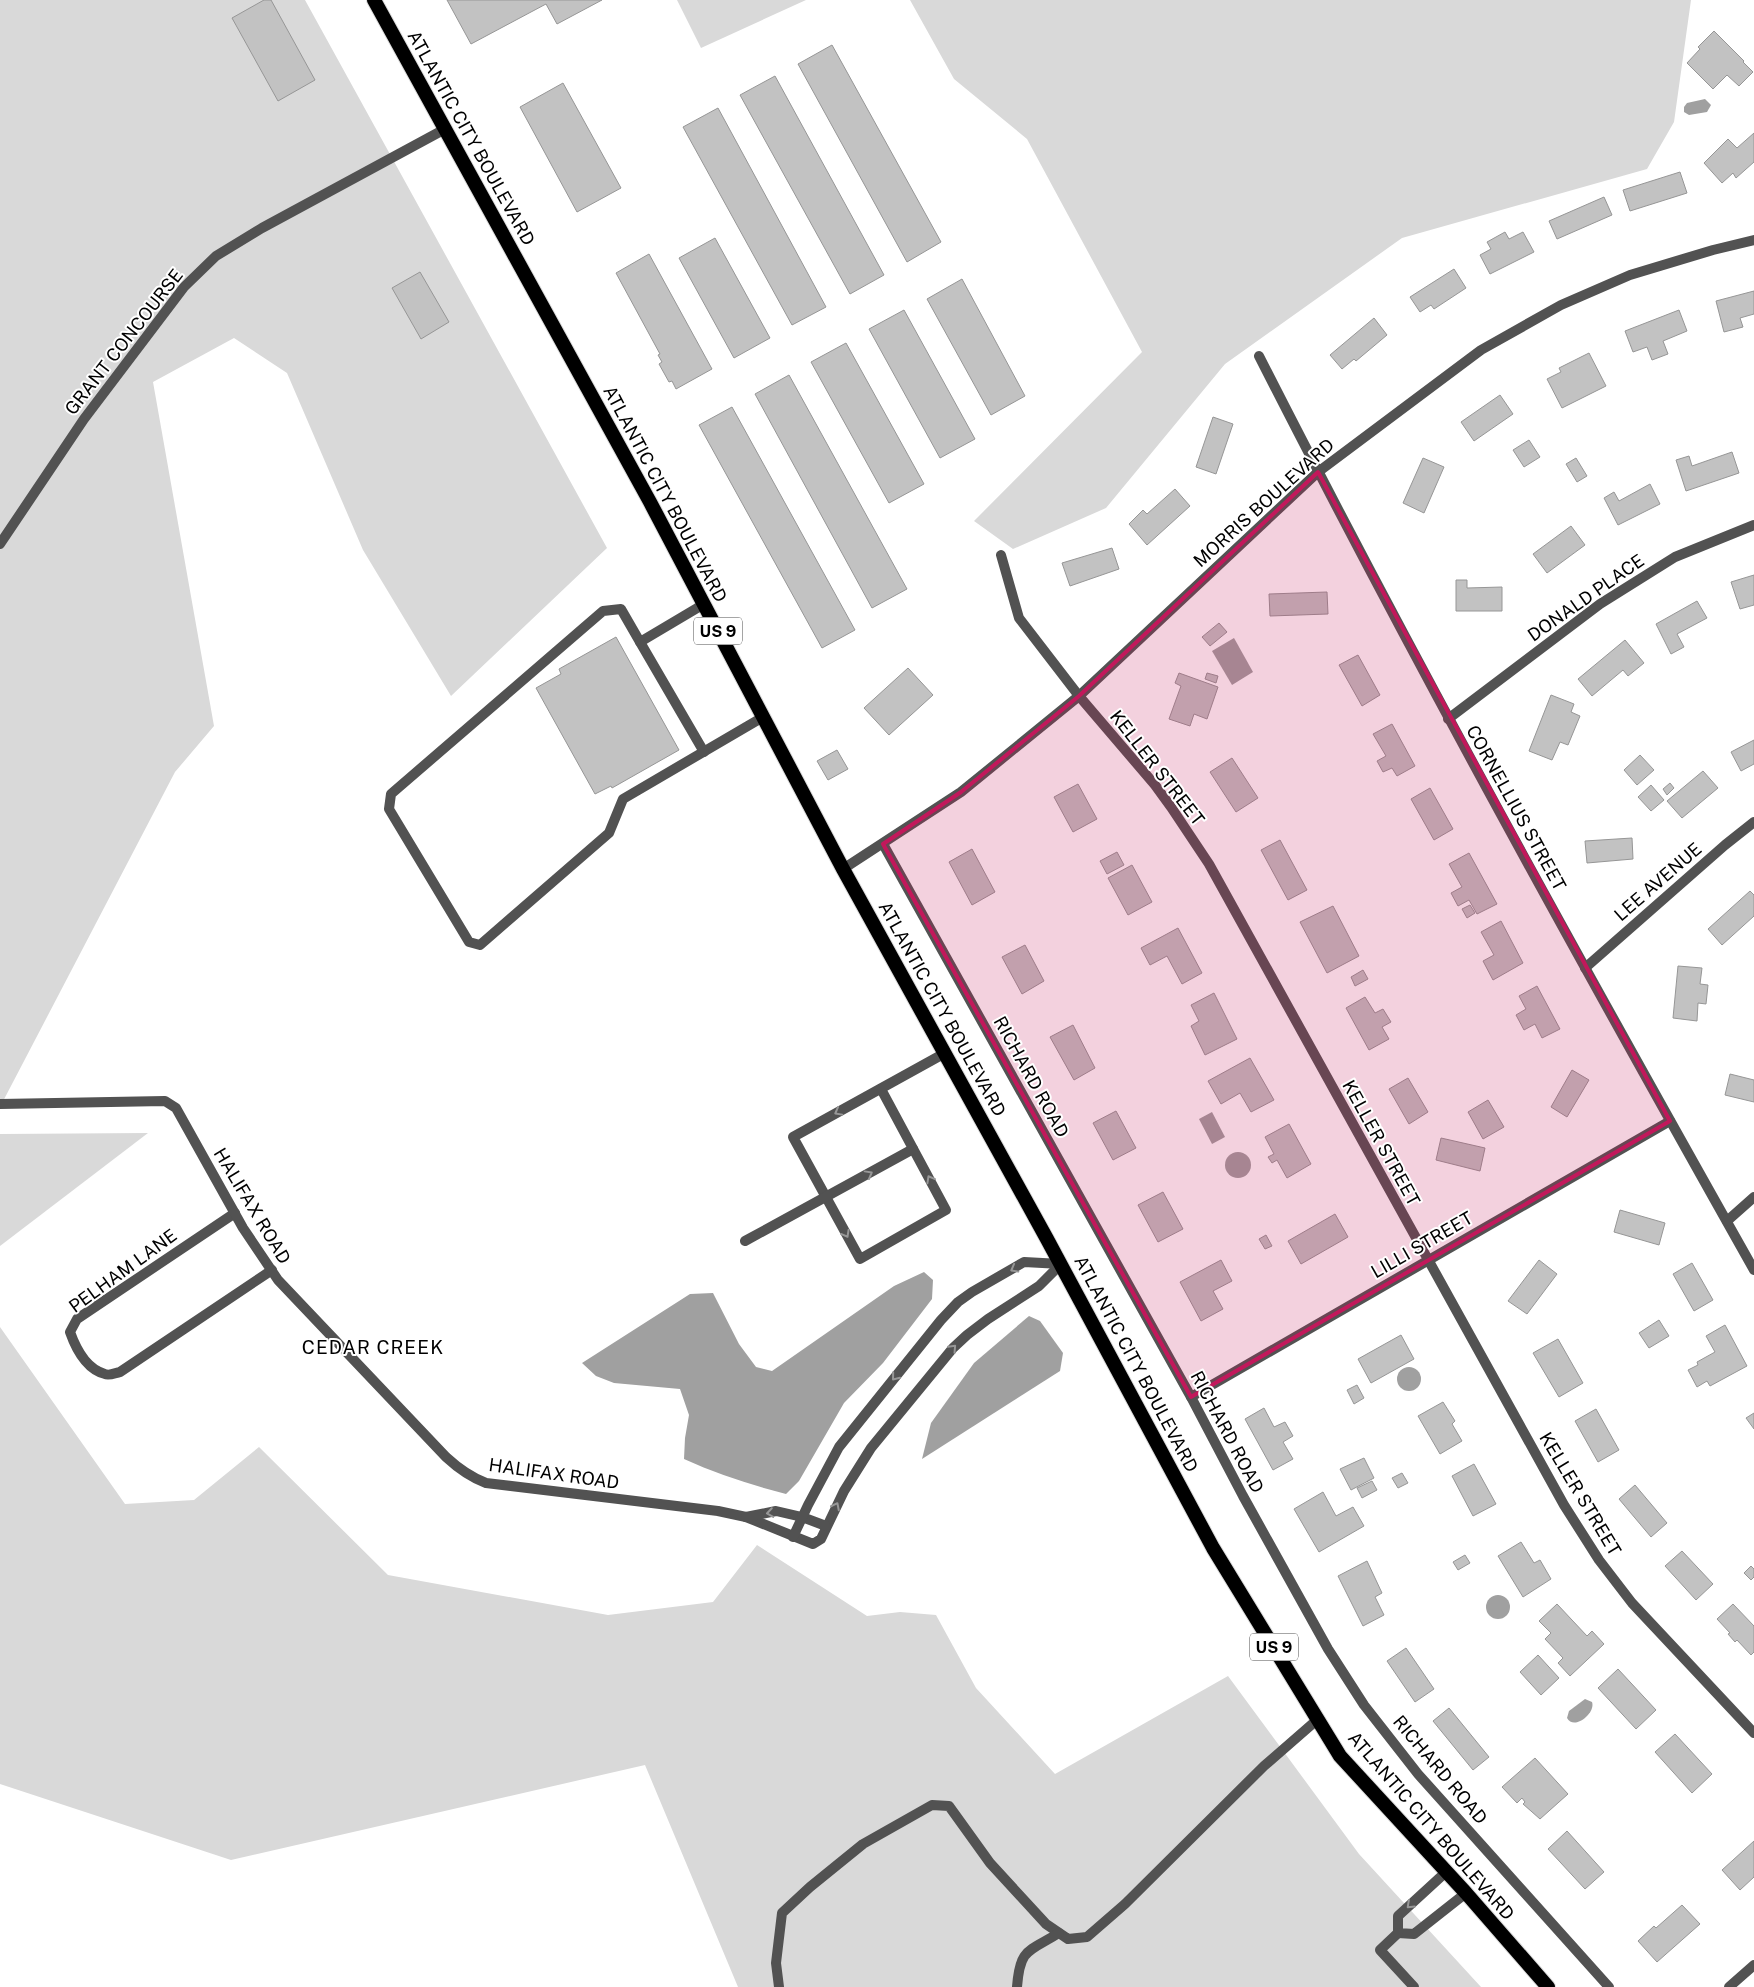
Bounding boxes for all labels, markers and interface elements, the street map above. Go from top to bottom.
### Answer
street label: ATLANTIC CITY BOULEVARD [404,27,539,249]
street label: GRANT CONCOURSE [60,265,187,419]
street label: ATLANTIC CITY BOULEVARD [599,382,732,606]
street label: MORRIS BOULEVARD [1189,434,1338,571]
street label: DONALD PLACE [1524,550,1648,646]
road number: US 9 [694,618,742,644]
street label: KELLER STREET [1106,706,1209,830]
street label: CORNELLIUS STREET [1462,722,1571,894]
street label: LEE AVENUE [1610,838,1706,925]
street label: ATLANTIC CITY BOULEVARD [875,898,1010,1120]
street label: RICHARD ROAD [990,1013,1073,1141]
street label: KELLER STREET [1338,1076,1425,1209]
one-way arrow [835,1106,844,1116]
street label: HALIFAX ROAD [210,1144,295,1267]
one-way arrow [863,1170,872,1180]
one-way arrow [926,1176,936,1185]
street label: LILLI STREET [1367,1207,1477,1282]
street label: PELHAM LANE [65,1224,181,1317]
one-way arrow [840,1229,850,1238]
street label: ATLANTIC CITY BOULEVARD [1070,1252,1203,1476]
one-way arrow [1010,1262,1019,1272]
district label: CEDAR CREEK [302,1336,444,1358]
one-way arrow [947,1345,956,1354]
street label: RICHARD ROAD [1186,1367,1268,1496]
one-way arrow [893,1371,901,1380]
street label: KELLER STREET [1535,1428,1626,1560]
street label: HALIFAX ROAD [488,1454,621,1493]
one-way arrow [830,1503,840,1512]
one-way arrow [765,1507,774,1517]
road number: US 9 [1250,1634,1298,1660]
street label: RICHARD ROAD [1389,1711,1492,1828]
street label: ATLANTIC CITY BOULEVARD [1344,1727,1519,1924]
one-way arrow [1407,1899,1416,1908]

